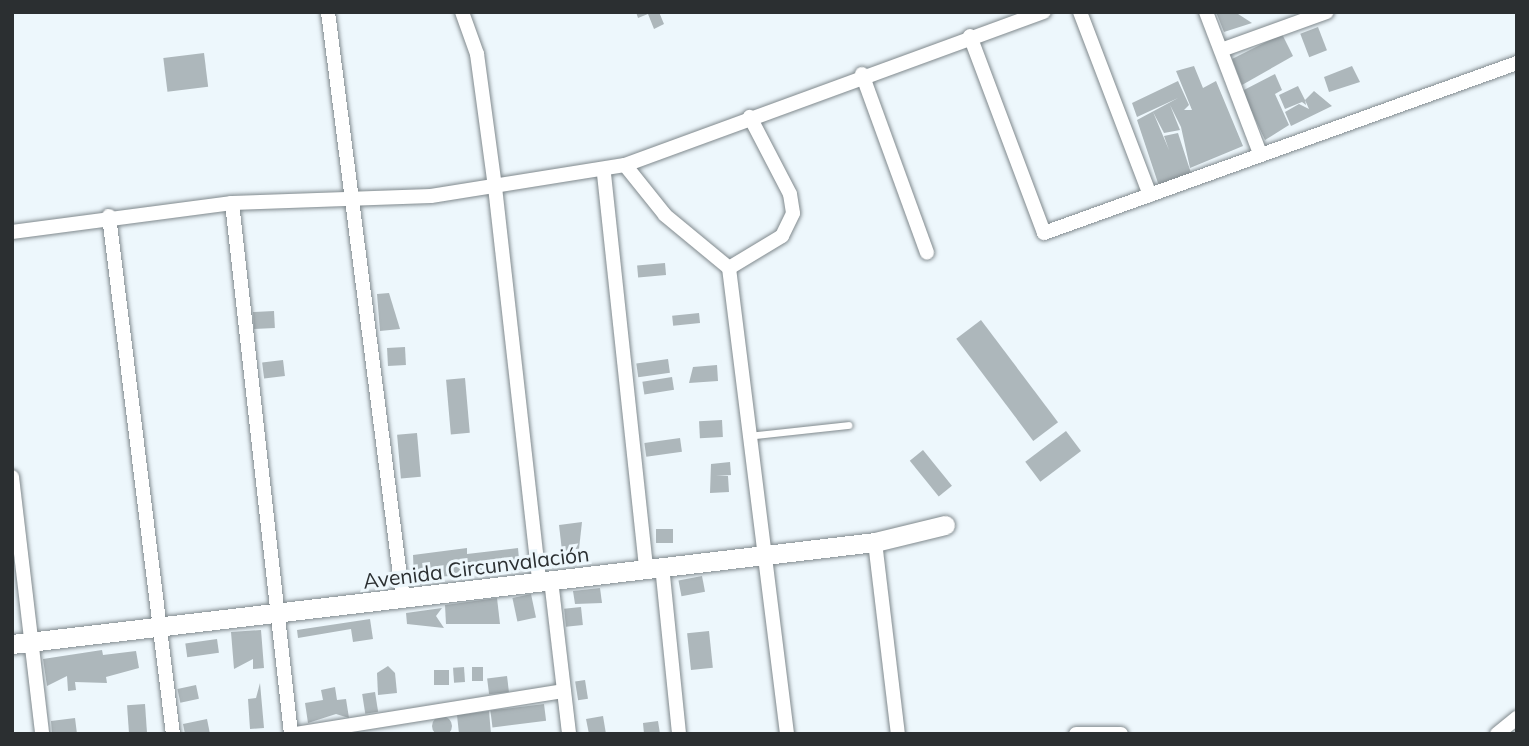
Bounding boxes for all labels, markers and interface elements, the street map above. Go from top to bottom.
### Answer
street label: Avenida Circunvalación [361,541,591,593]

